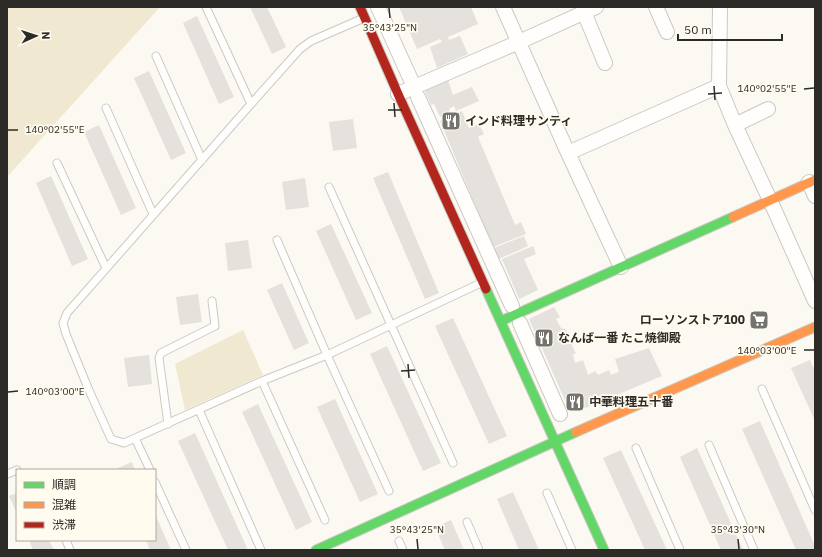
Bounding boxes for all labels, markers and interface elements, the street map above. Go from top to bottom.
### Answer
north arrow [16,16,56,56]
scale bar [678,16,782,42]
text: 35°43'25"N [363,21,417,34]
text: 50 m [684,22,712,37]
text: N [39,31,53,40]
text: 140°02'55"E [737,82,797,95]
restaurant icon: インド料理サンティ [440,110,462,132]
place label: インド料理サンティ [465,113,572,128]
text: 140°02'55"E [25,123,85,136]
supermarket icon: ローソンストア100 [748,309,770,331]
place label: ローソンストア100 [640,312,745,327]
restaurant icon: なんば一番 たこ焼御殿 [533,327,555,349]
place label: なんば一番 たこ焼御殿 [558,330,681,345]
text: 140°03'00"E [737,344,797,357]
text: 140°03'00"E [25,385,85,398]
restaurant icon: 中華料理五十番 [564,391,586,413]
place label: 中華料理五十番 [589,394,674,409]
legend [16,469,156,541]
text: 順調 [52,477,76,492]
text: 混雑 [52,497,76,512]
text: 渋滞 [52,517,76,532]
text: 35°43'25"N [390,523,444,536]
text: 35°43'30"N [711,523,765,536]

